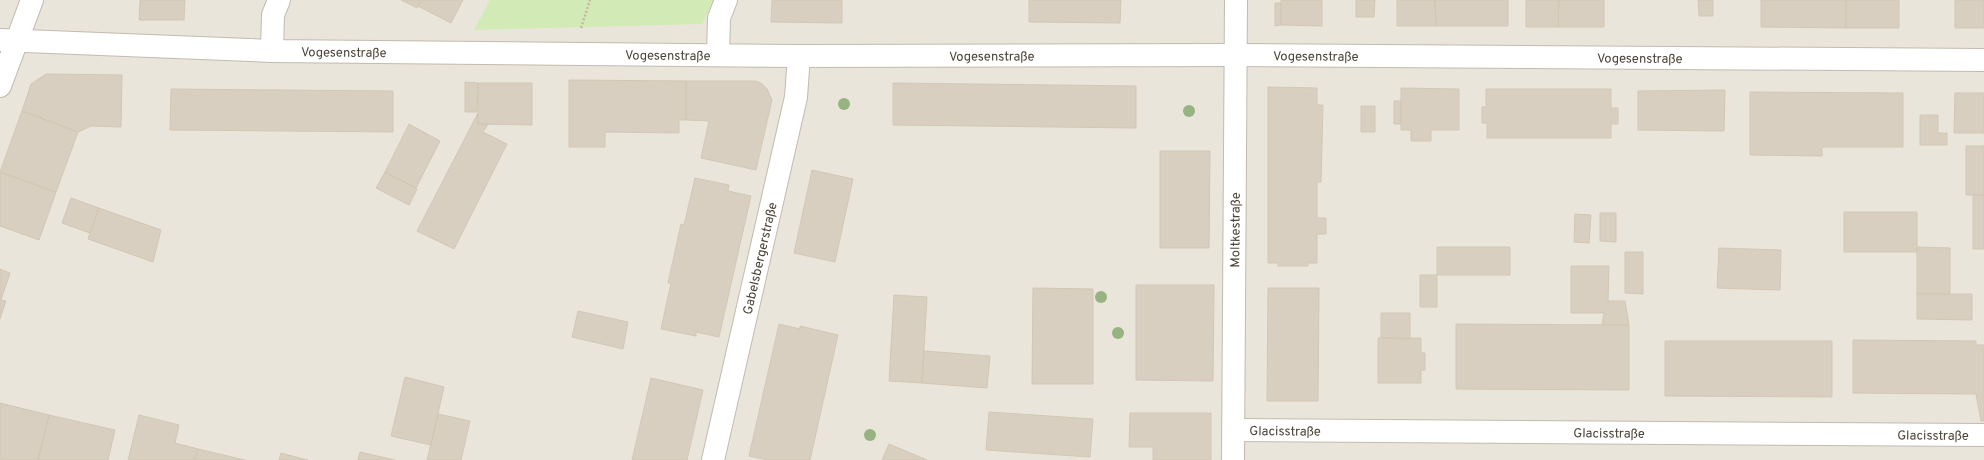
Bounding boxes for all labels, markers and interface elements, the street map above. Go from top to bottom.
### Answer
street label: Vogesenstraße [301,45,387,62]
street label: Vogesenstraße [625,48,711,65]
street label: Vogesenstraße [949,49,1035,66]
street label: Vogesenstraße [1273,49,1359,66]
street label: Vogesenstraße [1597,51,1683,68]
street label: Moltkestraße [1228,192,1245,268]
street label: Gabelsbergerstraße [741,201,782,316]
street label: Glacisstraße [1249,424,1321,441]
street label: Glacisstraße [1573,426,1645,443]
street label: Glacisstraße [1897,428,1969,445]

